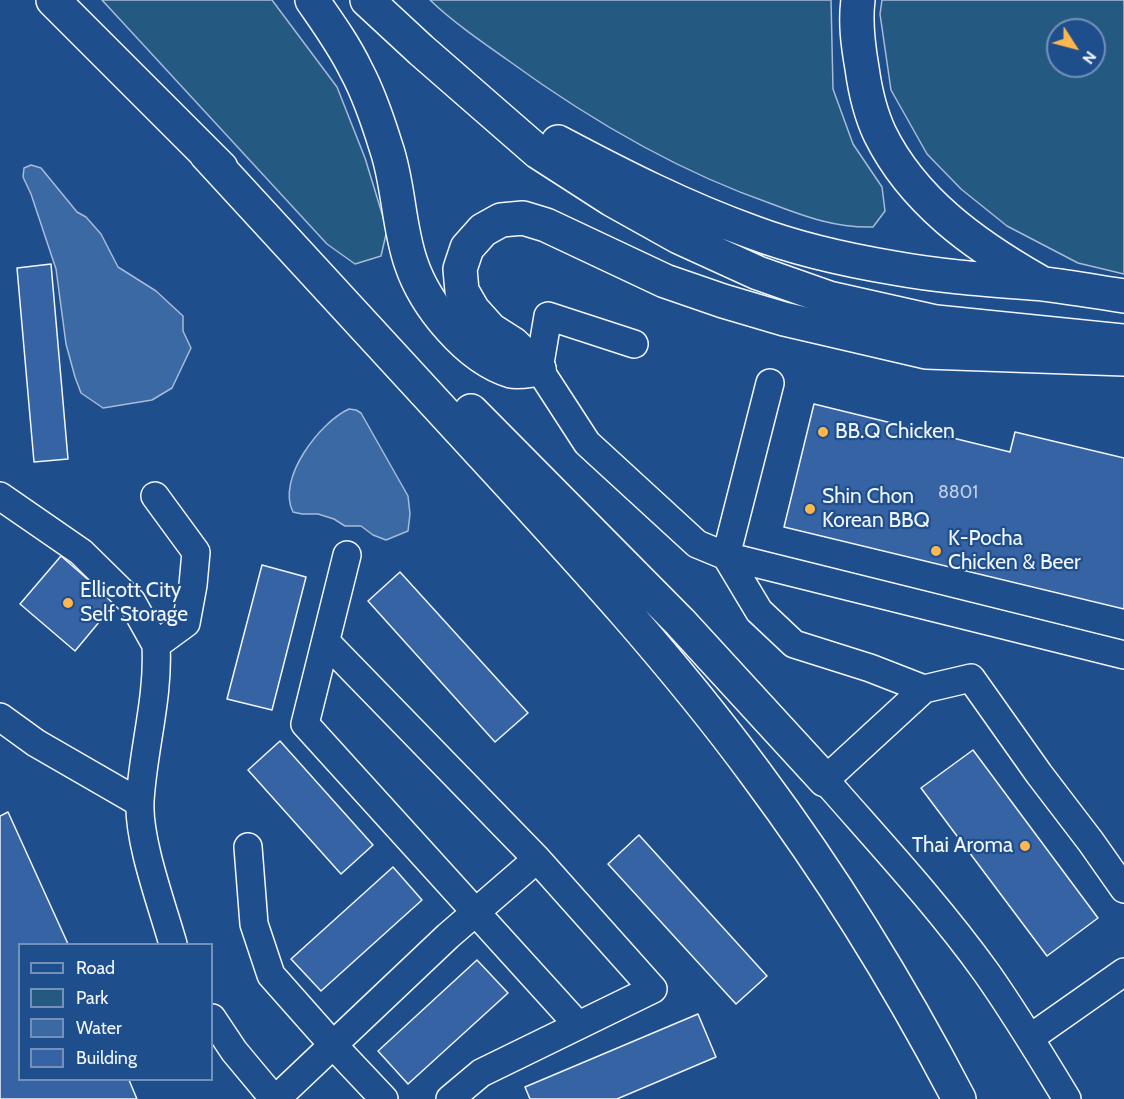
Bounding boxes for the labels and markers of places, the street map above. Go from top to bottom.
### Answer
place label: BB.Q Chicken [835,419,955,445]
marker: BB.Q Chicken [816,425,830,439]
place label: Shin Chon Korean BBQ [822,484,930,534]
marker: Shin Chon Korean BBQ [803,502,817,516]
place label: K-Pocha Chicken & Beer [948,526,1081,576]
marker: K-Pocha Chicken & Beer [929,544,943,558]
place label: Ellicott City Self Storage [80,578,188,628]
marker: Ellicott City Self Storage [61,596,75,610]
place label: Thai Aroma [912,833,1013,859]
marker: Thai Aroma [1018,839,1032,853]

